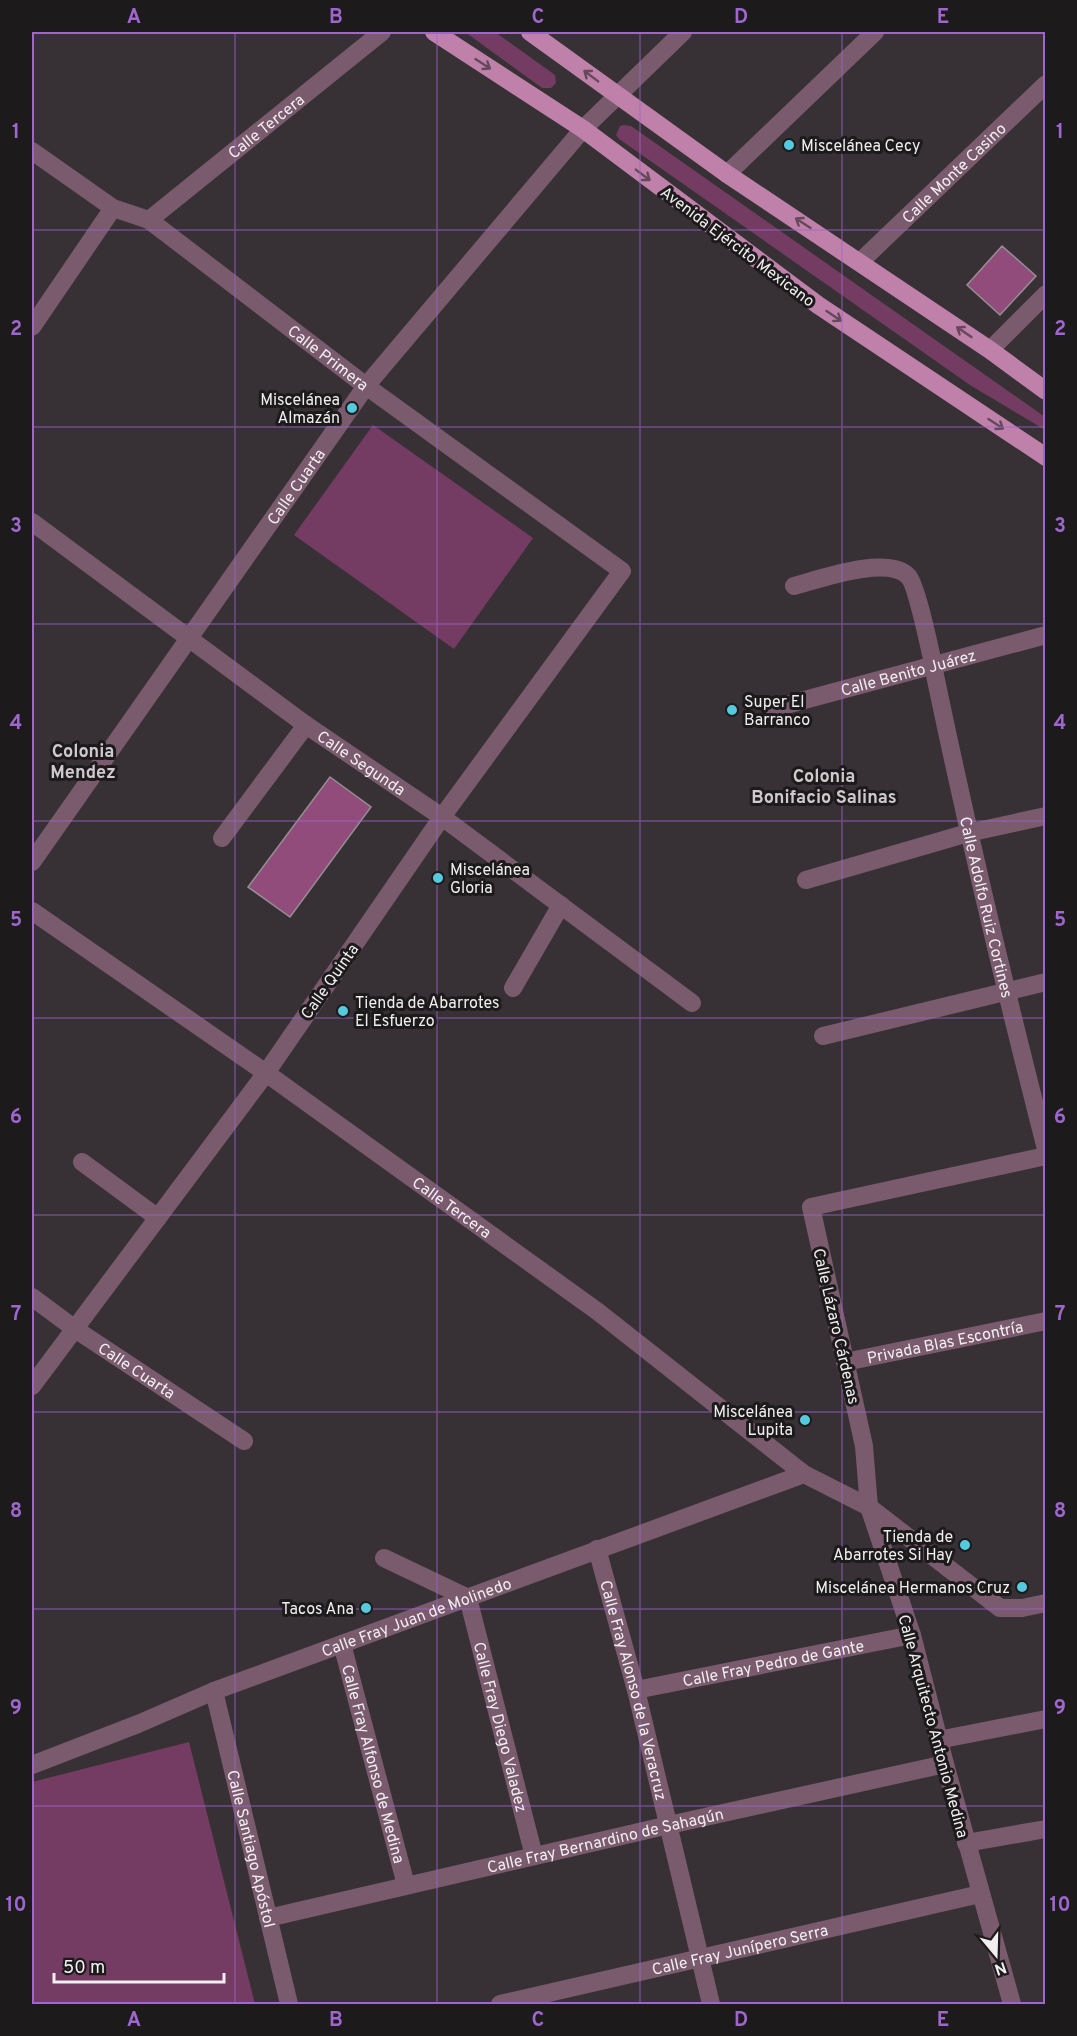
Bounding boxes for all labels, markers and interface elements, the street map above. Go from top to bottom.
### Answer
text: A [127,5,141,31]
text: B [329,5,343,31]
text: C [532,5,544,31]
text: D [734,5,748,31]
text: E [937,5,949,31]
one-way arrow [474,58,491,70]
one-way arrow [583,69,599,82]
street label: Calle Tercera [225,90,309,164]
street label: Calle Monte Casino [898,119,1011,229]
text: 1 [12,120,20,146]
text: 1 [1056,120,1064,146]
place label: Miscelánea Cecy [801,137,921,157]
marker: Miscelánea Cecy [782,138,796,152]
one-way arrow [635,168,651,181]
street label: Avenida Ejército Mexicano [656,183,818,312]
one-way arrow [795,217,811,229]
one-way arrow [825,310,841,322]
text: 2 [10,317,22,343]
text: 2 [1054,317,1066,343]
street label: Calle Primera [283,322,372,396]
one-way arrow [957,326,973,338]
place label: Miscelánea Almazán [260,391,340,429]
marker: Miscelánea Almazán [345,401,359,415]
one-way arrow [987,418,1003,430]
street label: Calle Cuarta [264,445,331,529]
text: 3 [10,514,22,540]
text: 3 [1054,514,1066,540]
street label: Calle Benito Juárez [839,646,978,702]
place label: Super El Barranco [744,693,810,731]
marker: Super El Barranco [725,703,739,717]
text: 4 [10,711,22,737]
text: 4 [1054,711,1066,737]
street label: Calle Segunda [312,727,408,801]
district label: Colonia Mendez [50,741,116,785]
district label: Colonia Bonifacio Salinas [751,766,897,810]
street label: Calle Adolfo Ruiz Cortines [954,815,1016,1000]
place label: Miscelánea Gloria [450,861,530,899]
marker: Miscelánea Gloria [431,871,445,885]
text: 5 [10,908,22,934]
text: 5 [1054,908,1066,934]
street label: Calle Quinta [297,941,364,1024]
place label: Tienda de Abarrotes El Esfuerzo [355,994,500,1032]
marker: Tienda de Abarrotes El Esfuerzo [336,1004,350,1018]
text: 6 [10,1105,22,1131]
text: 6 [1054,1105,1066,1131]
street label: Calle Tercera [408,1173,495,1244]
street label: Calle Lázaro Cárdenas [807,1247,863,1406]
text: 7 [11,1302,21,1328]
text: 7 [1055,1302,1065,1328]
street label: Privada Blas Escontría [865,1318,1025,1369]
street label: Calle Cuarta [94,1339,178,1405]
place label: Miscelánea Lupita [713,1403,793,1441]
marker: Miscelánea Lupita [798,1413,812,1427]
text: 8 [10,1499,22,1525]
text: 8 [1054,1499,1066,1525]
place label: Tienda de Abarrotes Si Hay [833,1528,953,1566]
marker: Tienda de Abarrotes Si Hay [958,1538,972,1552]
street label: Calle Fray Juan de Molinedo [319,1574,515,1663]
street label: Calle Fray Alonso de la Veracruz [594,1578,670,1803]
place label: Miscelánea Hermanos Cruz [815,1579,1010,1599]
marker: Miscelánea Hermanos Cruz [1015,1580,1029,1594]
place label: Tacos Ana [281,1600,354,1620]
marker: Tacos Ana [359,1601,373,1615]
street label: Calle Arquitecto Antonio Medina [893,1613,972,1841]
street label: Calle Fray Pedro de Gante [681,1637,866,1692]
street label: Calle Fray Diego Valadez [468,1640,530,1815]
street label: Calle Fray Alfonso de Medina [336,1663,408,1866]
text: 9 [10,1696,22,1722]
text: 9 [1054,1696,1066,1722]
street label: Calle Santiago Apóstol [221,1768,278,1930]
street label: Calle Fray Bernardino de Sahagún [485,1805,726,1879]
text: 10 [5,1893,27,1919]
text: 10 [1049,1893,1071,1919]
street label: Calle Fray Junípero Serra [650,1921,830,1981]
north arrow [966,1925,1026,1985]
scale bar [54,1946,224,1984]
text: N [992,1956,1009,1979]
text: 50 m [63,1957,105,1980]
text: A [127,2008,141,2034]
text: B [329,2008,343,2034]
text: C [532,2008,544,2034]
text: D [734,2008,748,2034]
text: E [937,2008,949,2034]

